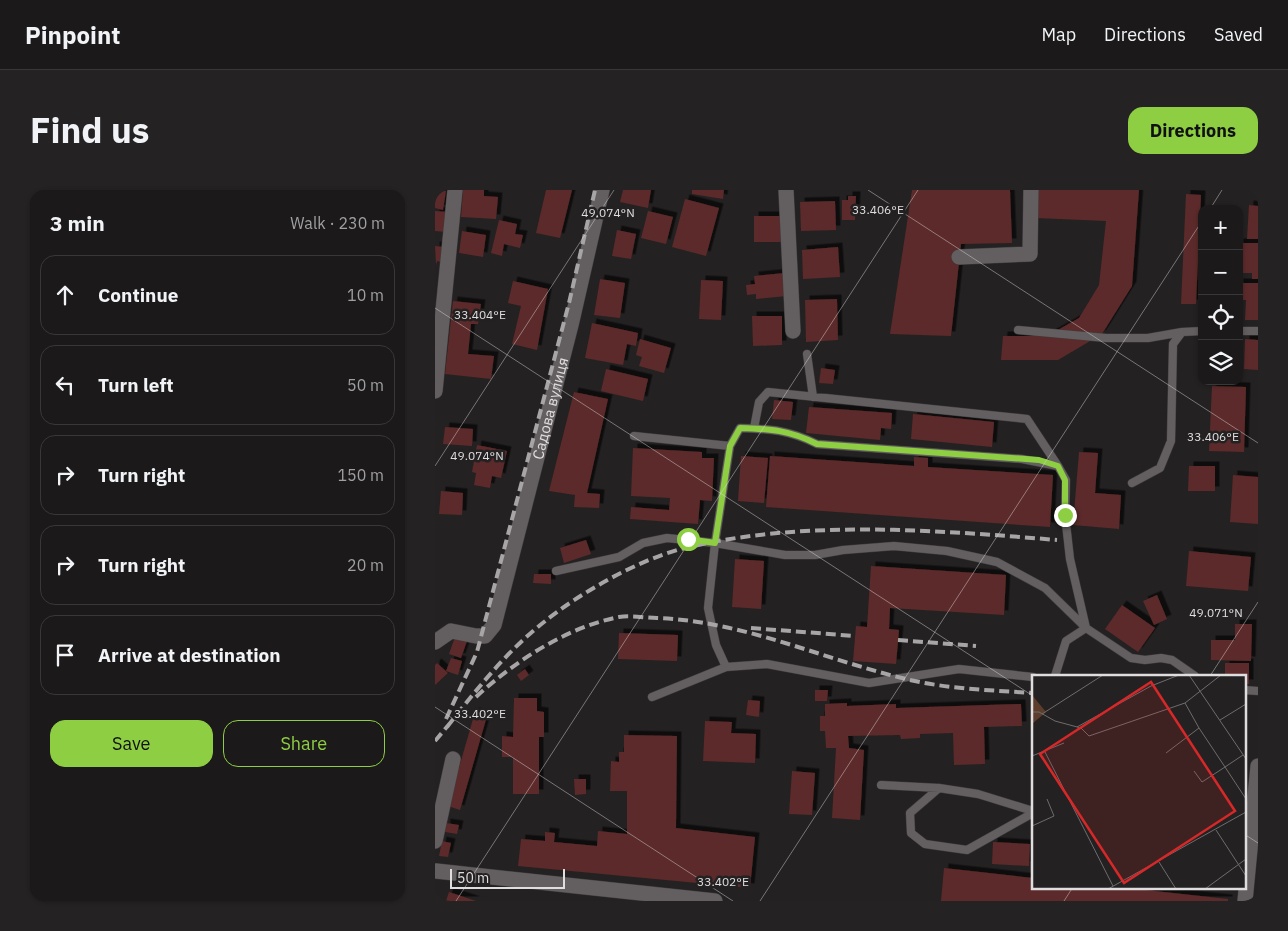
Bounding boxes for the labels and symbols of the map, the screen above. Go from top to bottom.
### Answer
text: 33.406°E [852,202,904,217]
text: 49.074°N [581,205,635,220]
text: 33.404°E [454,307,506,322]
street label: Садова вулиця [527,355,572,461]
text: 33.406°E [1187,429,1239,444]
text: 49.074°N [450,448,504,463]
route end [1054,504,1077,527]
route start [677,528,700,551]
text: 49.071°N [1189,605,1243,620]
inset map [1032,675,1246,888]
text: 33.402°E [454,706,506,721]
scale bar [450,866,565,889]
text: 33.402°E [697,874,749,889]

